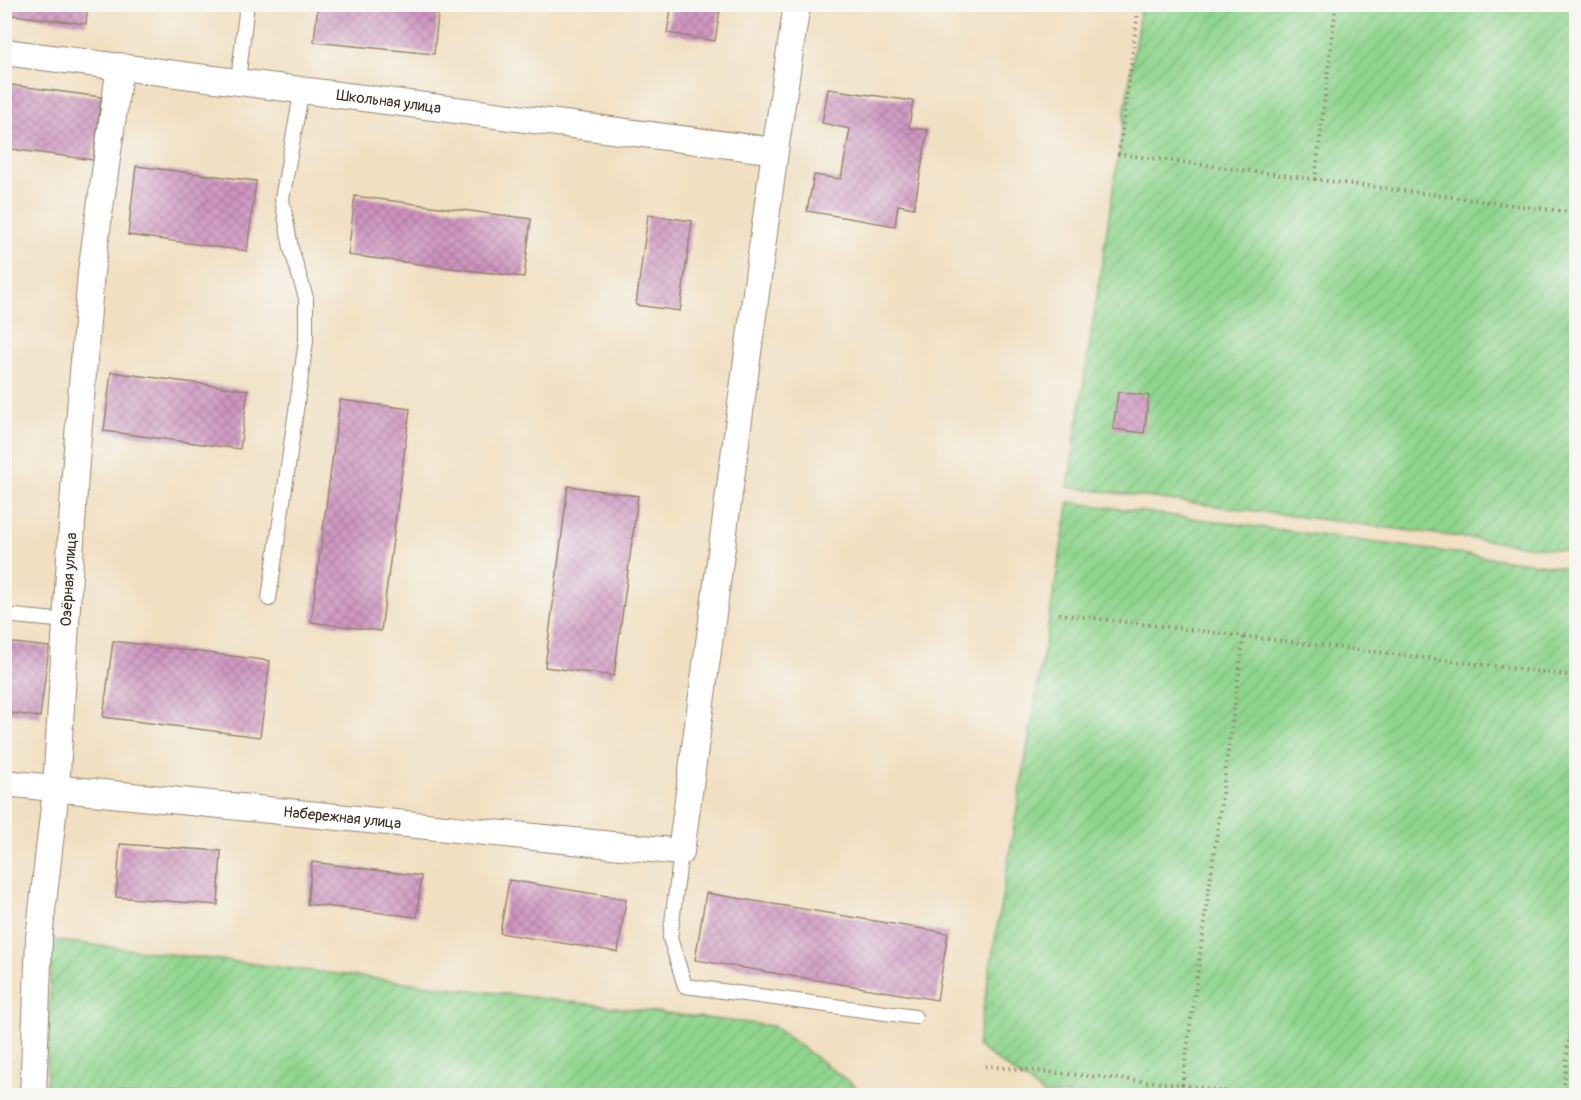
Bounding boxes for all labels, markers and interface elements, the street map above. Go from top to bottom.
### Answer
street label: Школьная улица [336,85,442,118]
street label: Озёрная улица [56,532,81,627]
street label: Набережная улица [282,802,402,833]

